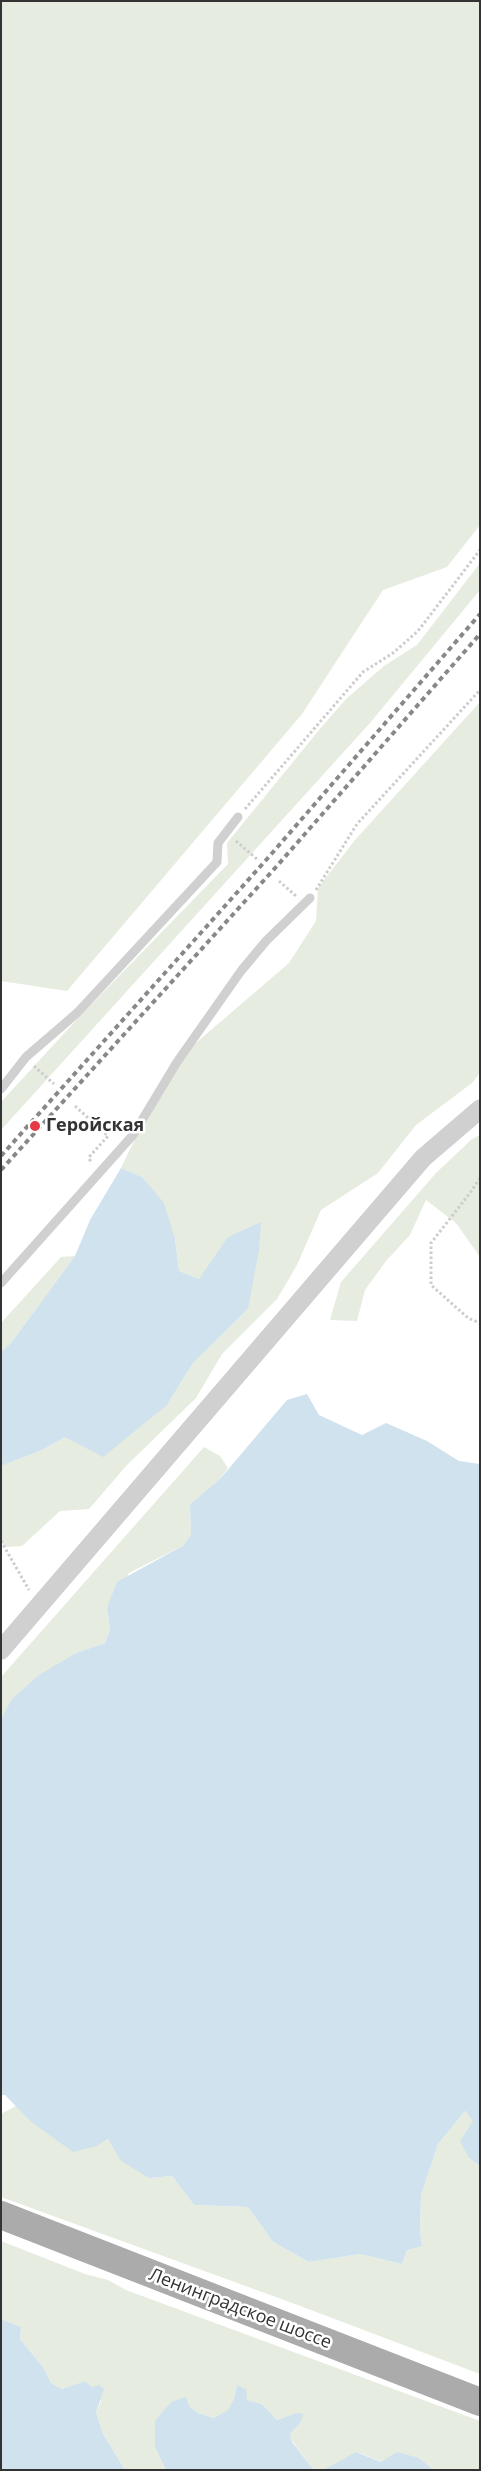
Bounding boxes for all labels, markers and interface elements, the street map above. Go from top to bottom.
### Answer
place label: Геройская [46,1115,144,1137]
marker: Геройская [28,1119,42,1133]
street label: Ленинградское шоссе [146,2264,334,2354]

